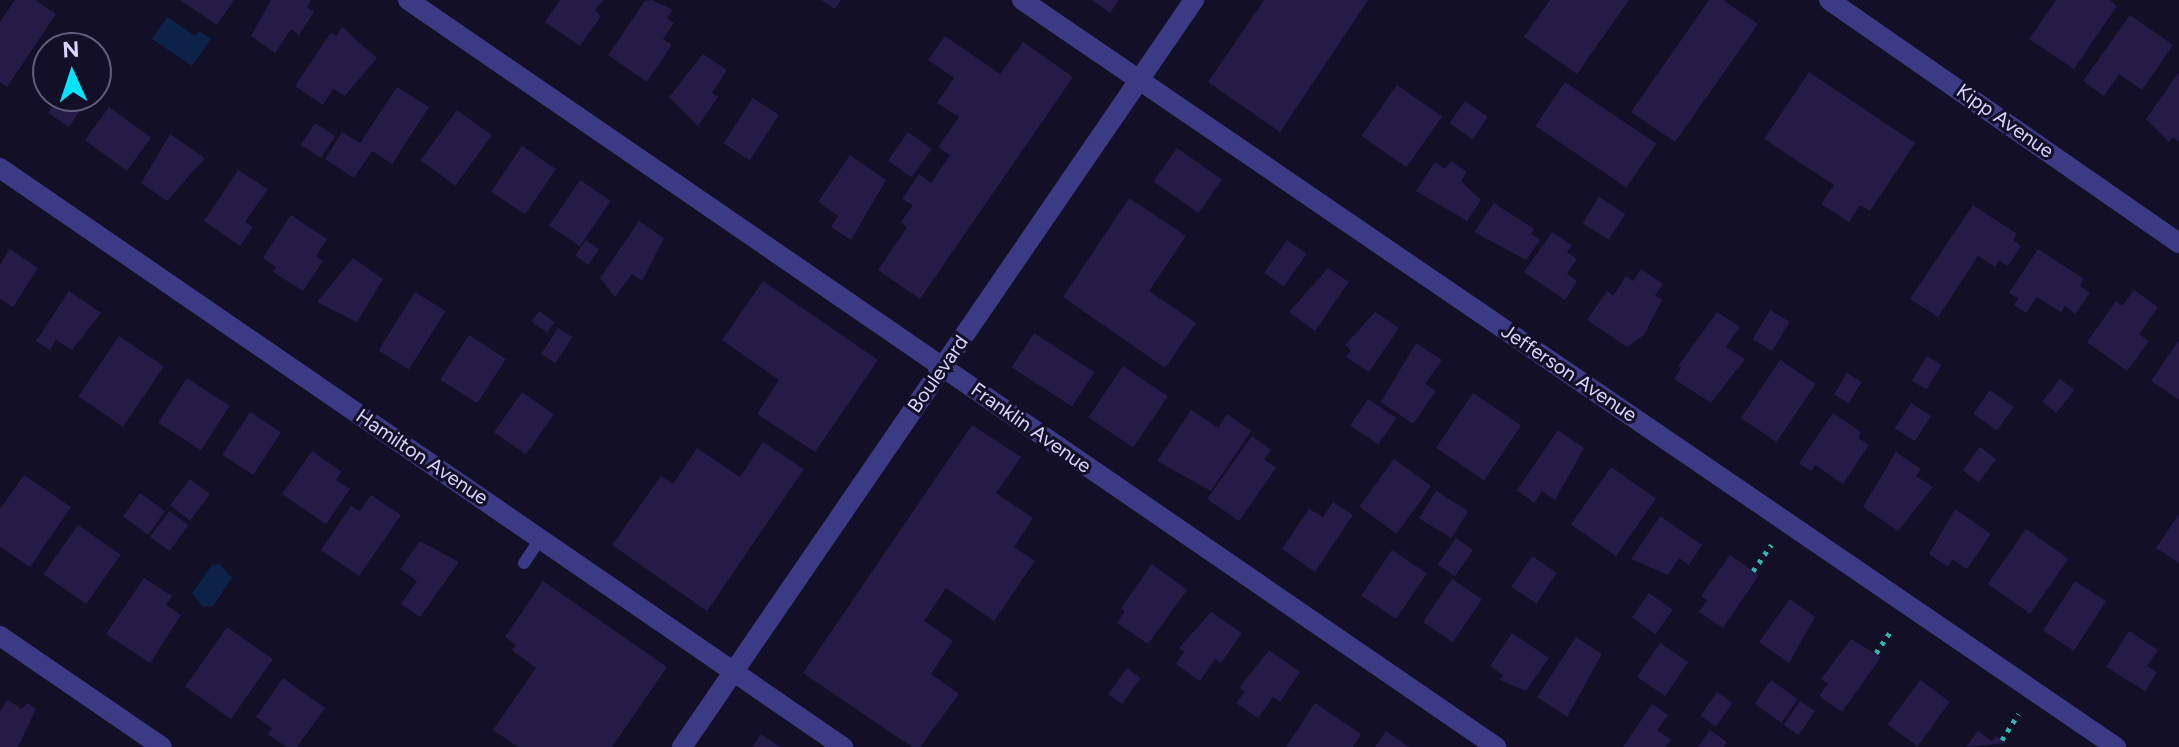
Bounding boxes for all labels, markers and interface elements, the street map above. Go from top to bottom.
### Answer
north arrow [32,32,112,112]
text: N [62,36,80,63]
street label: Kipp Avenue [1952,79,2058,163]
street label: Jefferson Avenue [1497,319,1641,427]
street label: Boulevard [903,331,973,417]
street label: Franklin Avenue [966,378,1096,478]
street label: Hamilton Avenue [351,404,493,510]

